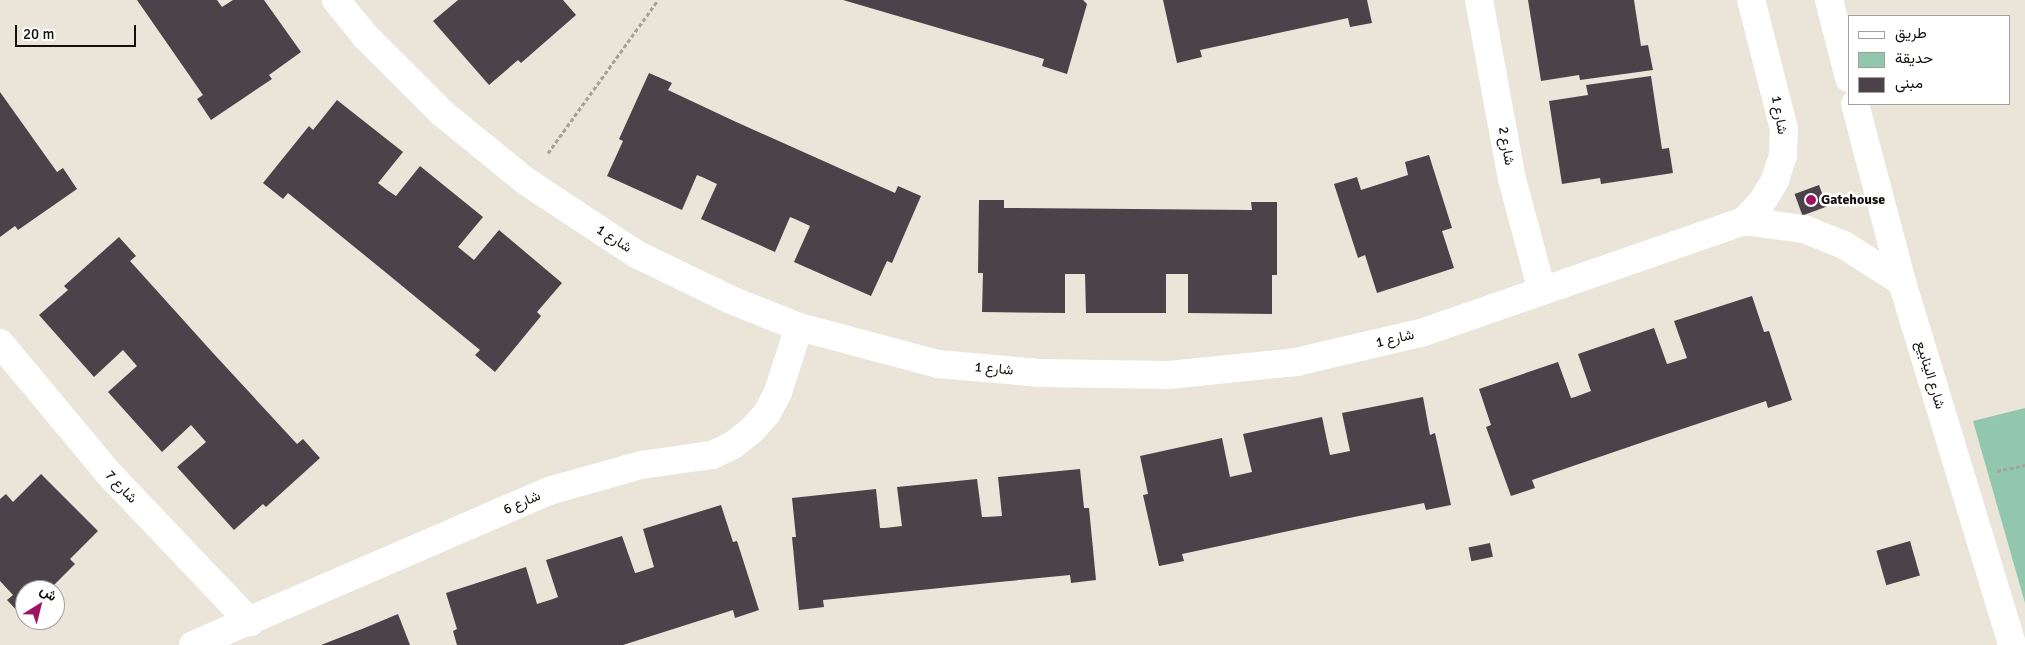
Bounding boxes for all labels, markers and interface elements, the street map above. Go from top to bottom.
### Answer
scale bar [18,15,139,47]
legend [1848,15,2010,105]
text: طريق [1895,24,1927,42]
text: 20 m [23,25,54,43]
text: حديقة [1895,49,1933,67]
text: مبنى [1895,74,1923,92]
street label: شارع 1 [1767,94,1791,136]
street label: شارع 2 [1494,125,1518,167]
place label: Gatehouse [1821,192,1885,208]
marker: Gatehouse [1805,194,1817,206]
street label: شارع 1 [593,221,635,257]
street label: شارع 1 [1374,326,1416,352]
street label: شارع الينابيع [1912,339,1948,411]
street label: شارع 1 [974,359,1014,379]
street label: شارع 7 [102,467,140,507]
street label: شارع 6 [501,488,543,518]
north arrow [15,580,65,630]
text: ش [37,581,60,605]

